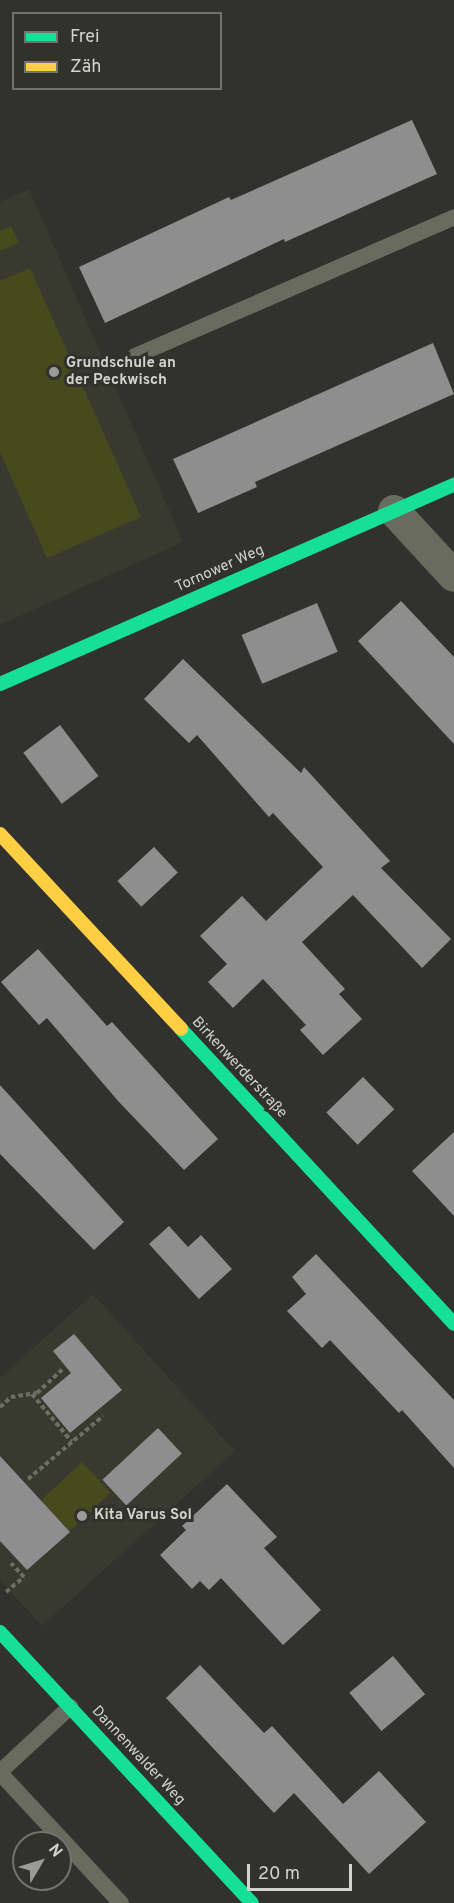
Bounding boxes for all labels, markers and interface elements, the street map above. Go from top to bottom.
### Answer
legend [12,12,222,90]
text: Frei [70,26,100,49]
text: Zäh [70,56,101,79]
place label: Grundschule an der Peckwisch [66,354,176,389]
marker: Grundschule an der Peckwisch [47,365,61,379]
street label: Tornower Weg [173,541,267,597]
street label: Birkenwerderstraße [187,1014,291,1122]
place label: Kita Varus Sol [94,1507,192,1525]
marker: Kita Varus Sol [75,1509,89,1523]
street label: Dannenwalder Weg [87,1703,189,1809]
north arrow [12,1831,72,1891]
text: N [43,1840,66,1862]
scale bar [250,1852,355,1890]
text: 20 m [258,1863,300,1886]

